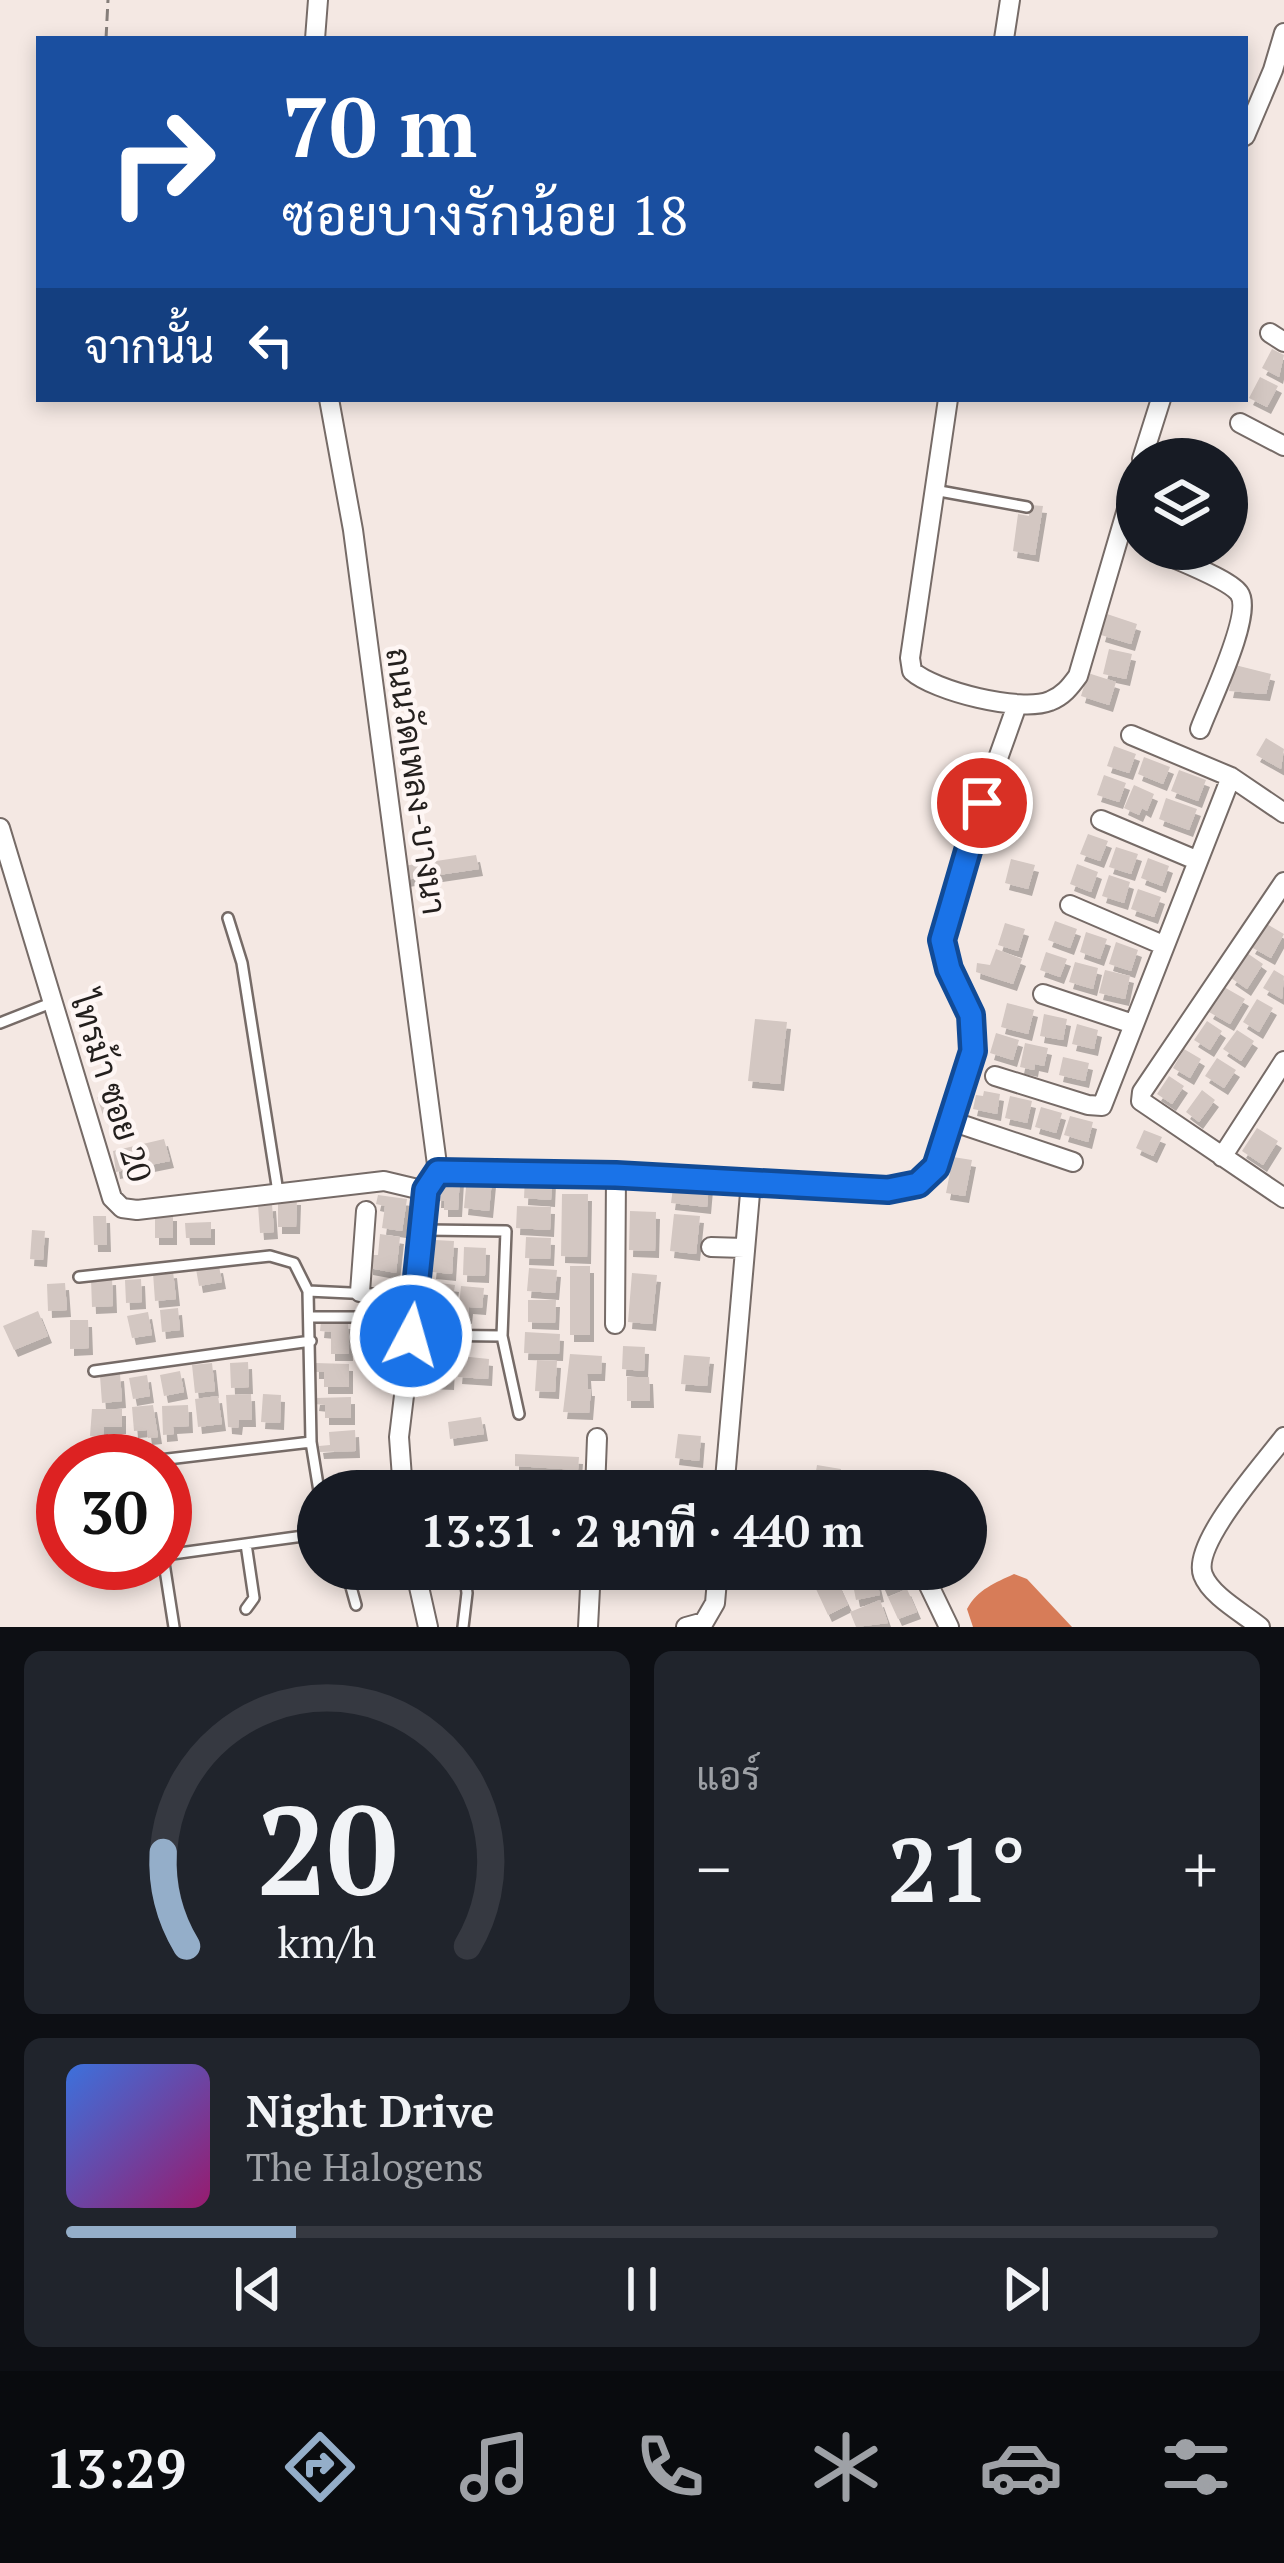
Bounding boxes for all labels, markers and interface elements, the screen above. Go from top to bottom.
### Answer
text: 70 m [282,70,477,181]
icon: right [84,84,240,240]
text: ซอยบางรักน้อย 18 [282,179,688,250]
icon: left [238,312,304,378]
text: จากนั้น [84,316,214,376]
map controls [1116,438,1248,570]
button: layers [1116,438,1248,570]
street label: ถนนวัดเพลง-บางนา [377,645,457,917]
pin [931,752,1033,854]
icon: arrive [949,770,1015,836]
street label: ไทรม้า ซอย 20 [60,984,163,1187]
position arrow [348,1273,474,1399]
speed limit sign: 30 [36,1434,192,1590]
text: 13:31 · 2 นาที · 440 m [420,1500,864,1560]
text: แอร์ [696,1749,760,1801]
text: 20 [256,1765,398,1931]
text: 21° [888,1808,1026,1928]
text: − [696,1824,731,1912]
text: + [1183,1824,1218,1912]
text: km/h [277,1912,377,1969]
text: Night Drive [246,2080,495,2140]
text: The Halogens [246,2140,484,2192]
icon: previous [225,2256,291,2322]
icon: pause [609,2256,675,2322]
icon: next [993,2256,1059,2322]
icon: directions [278,2425,362,2509]
icon: music [453,2425,537,2509]
icon: phone [628,2425,712,2509]
icon: climate [804,2425,888,2509]
icon: car [979,2425,1063,2509]
icon: filters [1154,2425,1238,2509]
text: 13:29 [46,2432,186,2503]

